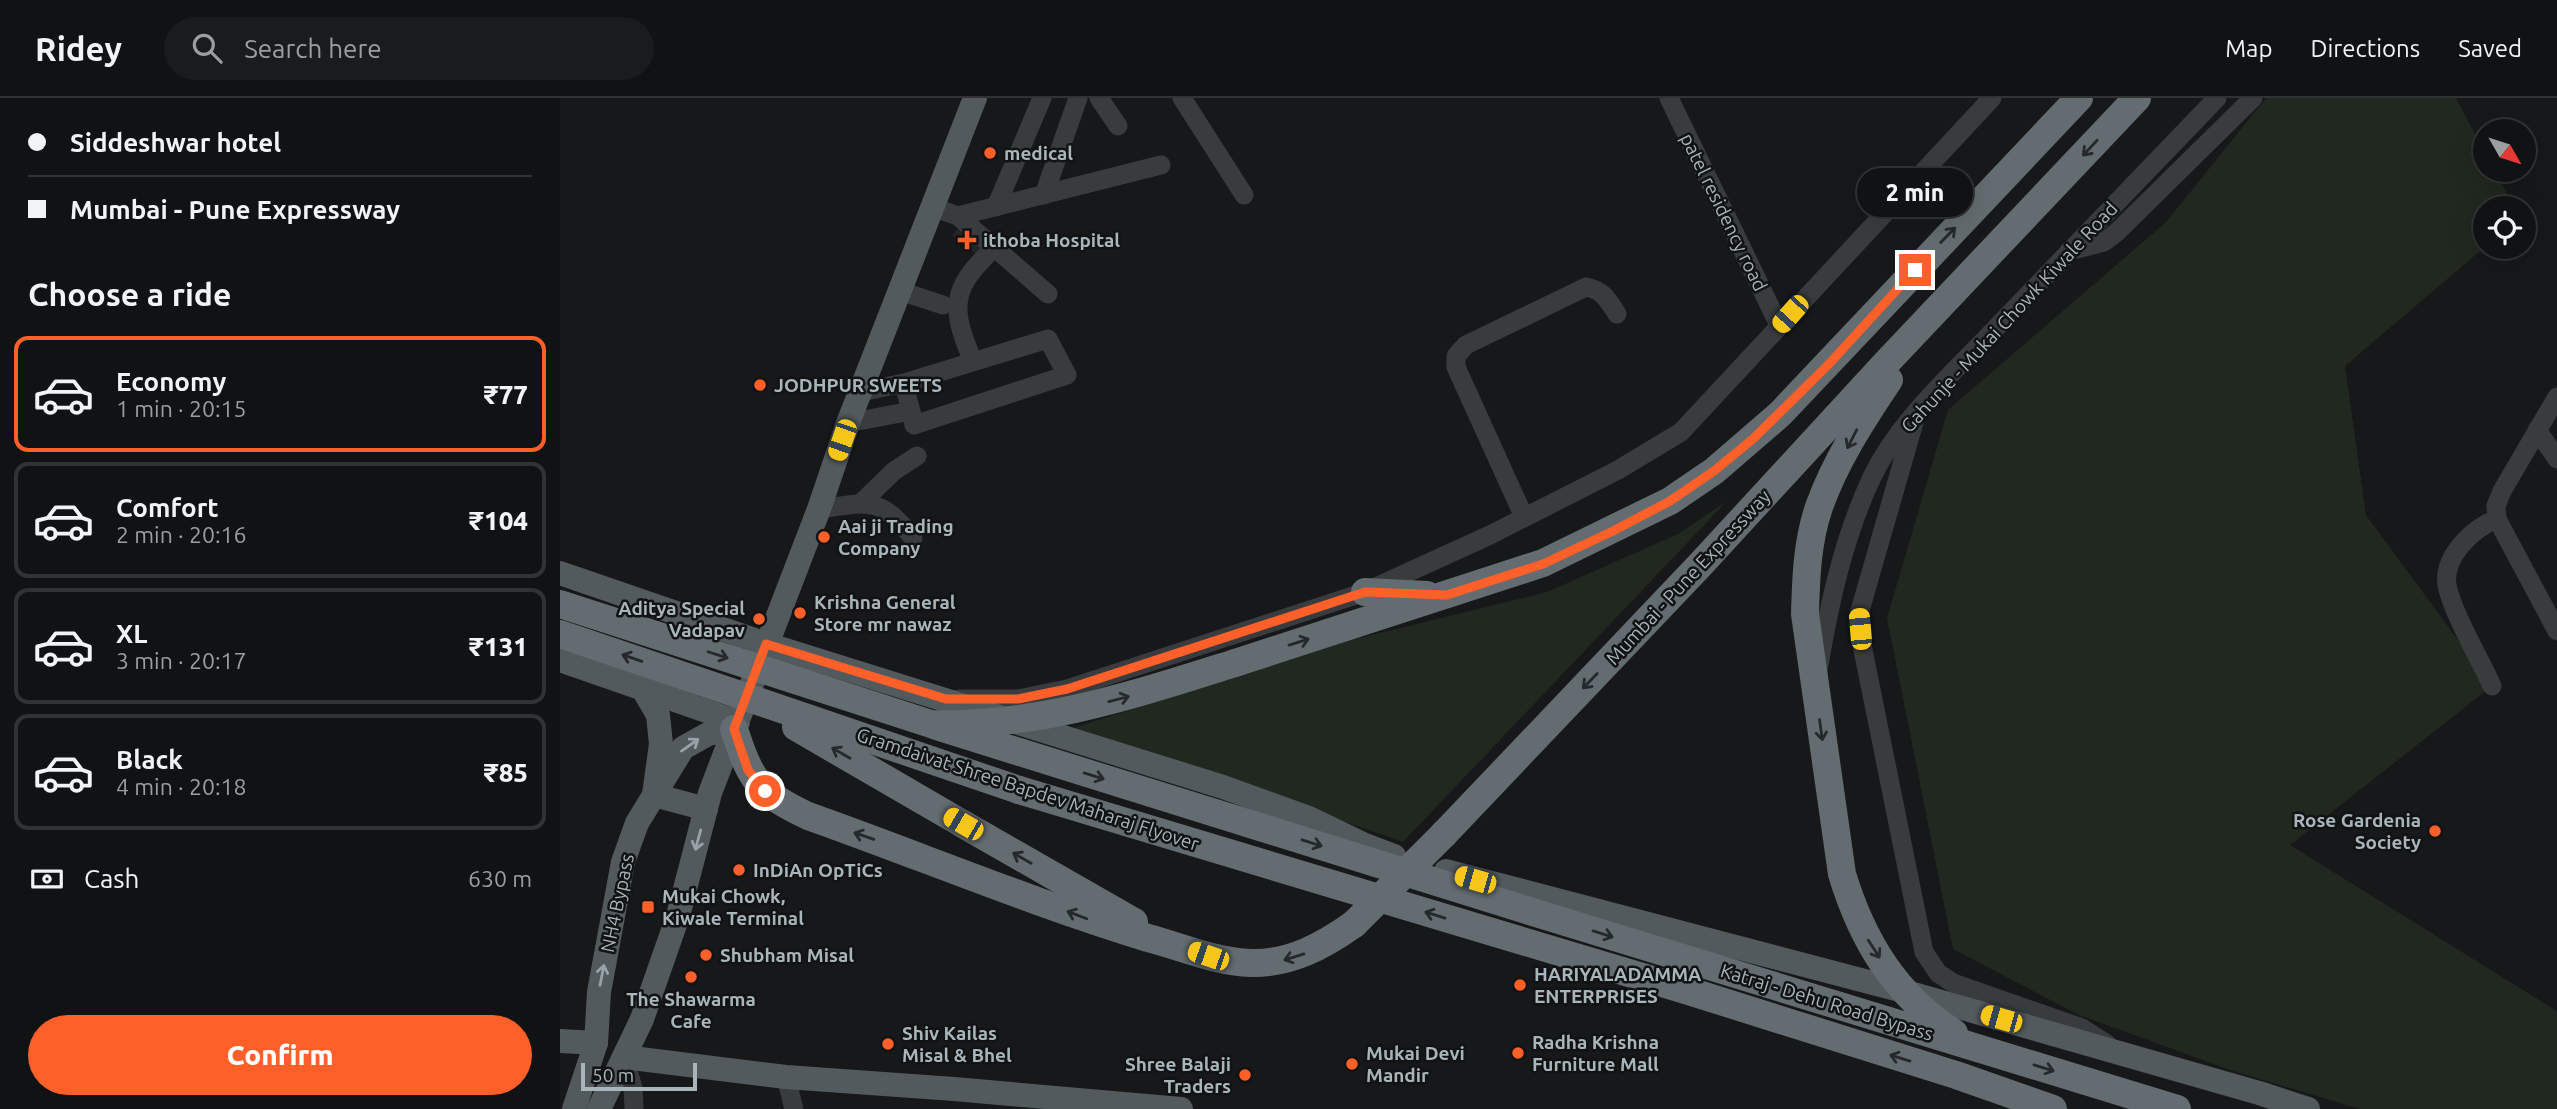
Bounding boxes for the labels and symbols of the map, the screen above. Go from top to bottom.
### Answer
north arrow [2473,119,2536,182]
street label: patel residency road [1676,130,1772,294]
one-way arrow [2082,139,2099,156]
place label: medical [1004,142,1073,164]
marker: medical [982,145,998,161]
callout: 2 min [1857,169,1973,218]
street label: Gahunje - Mukai Chowk Kiwale Road [1896,197,2122,437]
one-way arrow [1940,227,1957,244]
place label: ithoba Hospital [983,229,1120,251]
marker: ithoba Hospital [957,230,977,250]
route end [1899,254,1931,286]
car [1769,291,1812,337]
place label: JODHPUR SWEETS [774,374,942,396]
marker: JODHPUR SWEETS [752,377,768,393]
car [826,417,859,463]
one-way arrow [1845,428,1858,449]
street label: Mumbai - Pune Expressway [1601,485,1775,669]
place label: Aai ji Trading Company [838,515,954,559]
marker: Aai ji Trading Company [816,529,832,545]
place label: Krishna General Store mr nawaz [814,591,956,635]
place label: Aditya Special Vadapav [618,597,745,641]
marker: Krishna General Store mr nawaz [792,605,808,621]
car [1848,607,1873,651]
marker: Aditya Special Vadapav [751,611,767,627]
one-way arrow [1288,634,1310,647]
one-way arrow [707,650,729,663]
one-way arrow [621,651,643,664]
one-way arrow [1582,672,1599,689]
one-way arrow [1107,691,1129,704]
one-way arrow [1815,718,1828,740]
street label: Gramdaivat Shree Bapdev Maharaj Flyover [854,723,1202,855]
one-way arrow [681,738,700,753]
one-way arrow [831,746,851,760]
one-way arrow [1083,771,1105,784]
route start [749,775,781,807]
car [940,804,987,844]
place label: Rose Gardenia Society [2293,809,2421,853]
marker: Rose Gardenia Society [2427,823,2443,839]
one-way arrow [691,828,704,851]
one-way arrow [854,829,876,841]
one-way arrow [1300,838,1322,851]
one-way arrow [1013,851,1033,865]
street label: NH4 Bypass [596,852,638,954]
place label: InDiAn OpTiCs [753,859,883,881]
marker: InDiAn OpTiCs [731,862,747,878]
car [1452,864,1499,896]
place label: Mukai Chowk, Kiwale Terminal [662,885,804,929]
marker: Mukai Chowk, Kiwale Terminal [640,899,656,915]
one-way arrow [1424,907,1446,920]
one-way arrow [1067,908,1089,921]
one-way arrow [1592,928,1614,941]
one-way arrow [1867,938,1881,958]
car [1185,939,1232,973]
place label: Shubham Misal [720,944,854,966]
marker: Shubham Misal [698,947,714,963]
one-way arrow [1283,951,1305,964]
street label: Katraj - Dehu Road Bypass [1718,959,1936,1045]
place label: HARIYALADAMMA ENTERPRISES [1534,963,1702,1007]
one-way arrow [595,964,609,987]
marker: The Shawarma Cafe [683,969,699,985]
marker: HARIYALADAMMA ENTERPRISES [1512,977,1528,993]
place label: The Shawarma Cafe [626,988,756,1032]
car [1978,1003,2025,1035]
place label: Shiv Kailas Misal & Bhel [902,1022,1012,1066]
place label: Radha Krishna Furniture Mall [1532,1031,1659,1075]
marker: Shiv Kailas Misal & Bhel [880,1036,896,1052]
place label: Mukai Devi Mandir [1366,1042,1465,1086]
marker: Radha Krishna Furniture Mall [1510,1045,1526,1061]
one-way arrow [1889,1050,1911,1063]
place label: Shree Balaji Traders [1125,1053,1231,1097]
marker: Mukai Devi Mandir [1344,1056,1360,1072]
scale bar [581,1060,696,1092]
one-way arrow [2033,1062,2055,1075]
marker: Shree Balaji Traders [1237,1067,1253,1083]

